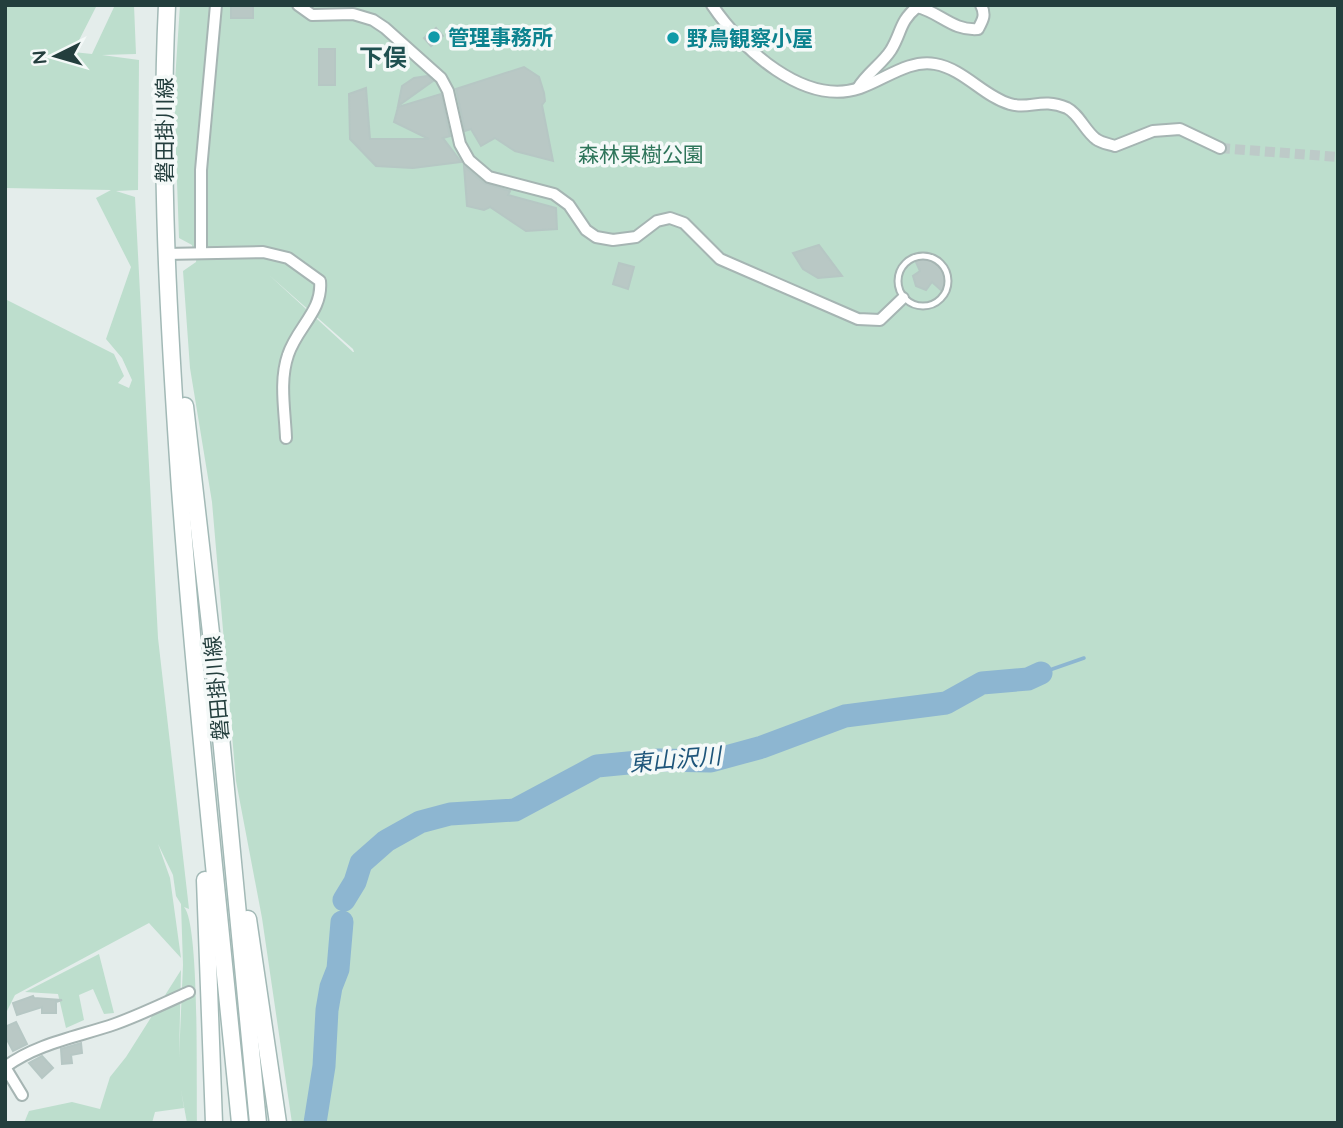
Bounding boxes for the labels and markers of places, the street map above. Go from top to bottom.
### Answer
place label: 管理事務所 [448,24,553,50]
place label: 野鳥観察小屋 [687,25,813,51]
marker: 管理事務所 [426,29,442,45]
marker: 野鳥観察小屋 [665,30,681,46]

